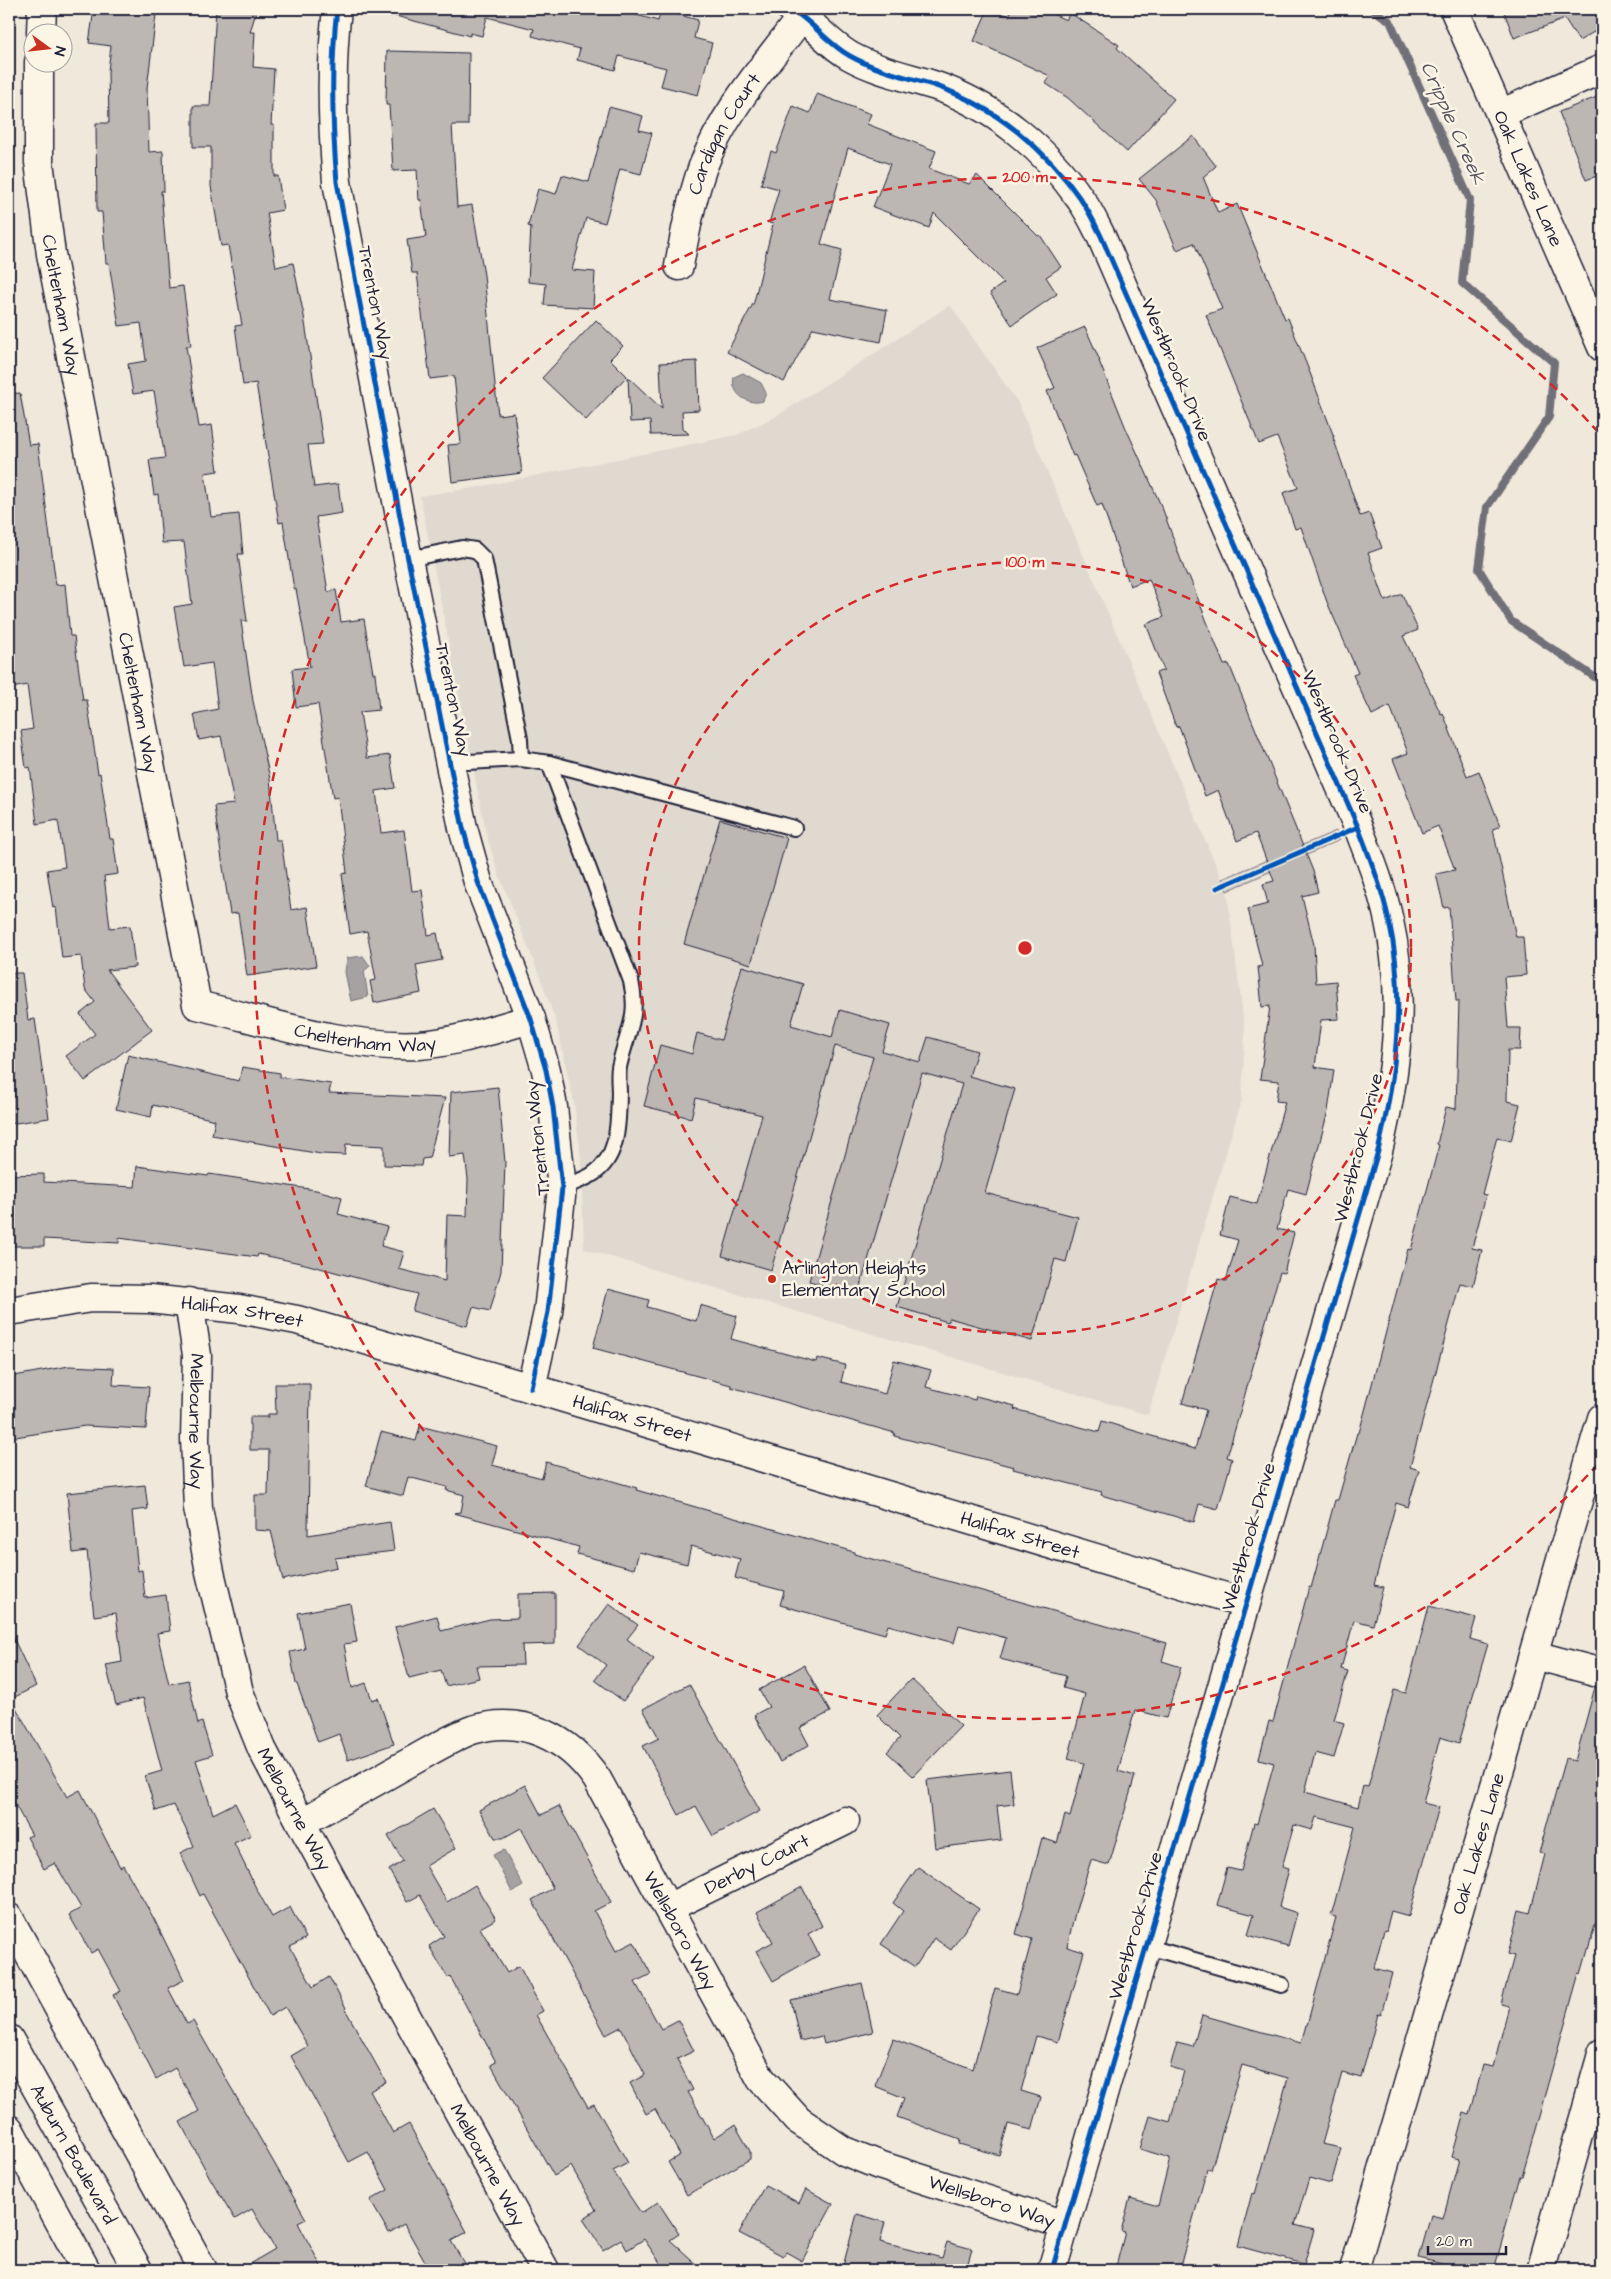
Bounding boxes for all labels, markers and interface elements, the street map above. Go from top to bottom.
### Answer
north arrow [22,22,72,72]
text: N [49,44,70,58]
water label: Cripple Creek [1413,57,1493,189]
street label: Cardigan Court [681,67,767,198]
street label: Oak Lakes Lane [1487,106,1570,251]
text: 200 m [1001,167,1048,188]
street label: Cheltenham Way [35,233,88,379]
street label: Trenton Way [350,244,399,363]
street label: Westbrook Drive [1134,294,1218,446]
text: 100 m [1006,552,1045,573]
street label: Cheltenham Way [111,630,165,776]
street label: Trenton Way [427,641,478,760]
street label: Westbrook Drive [1295,666,1379,818]
centre of rings [1016,939,1034,957]
street label: Cheltenham Way [291,1016,439,1059]
street label: Westbrook Drive [1327,1071,1391,1225]
street label: Trenton Way [518,1078,558,1197]
place label: Arlington Heights Elementary School [782,1255,945,1305]
marker: Arlington Heights Elementary School [766,1273,778,1285]
street label: Halifax Street [180,1289,307,1335]
street label: Melbourne Way [181,1353,211,1490]
street label: Halifax Street [569,1388,695,1449]
street label: Westbrook Drive [1215,1460,1283,1614]
street label: Halifax Street [957,1505,1083,1566]
street label: Melbourne Way [250,1743,338,1877]
street label: Oak Lakes Lane [1445,1770,1511,1918]
street label: Derby Court [700,1827,814,1902]
street label: Westbrook Drive [1102,1849,1170,2003]
street label: Wellsboro Way [636,1866,724,1996]
street label: Auburn Boulevard [23,2079,123,2229]
street label: Melbourne Way [443,2099,532,2232]
street label: Wellsboro Way [925,2168,1059,2236]
scale bar [1428,2224,1506,2256]
text: 20 m [1436,2231,1472,2252]

